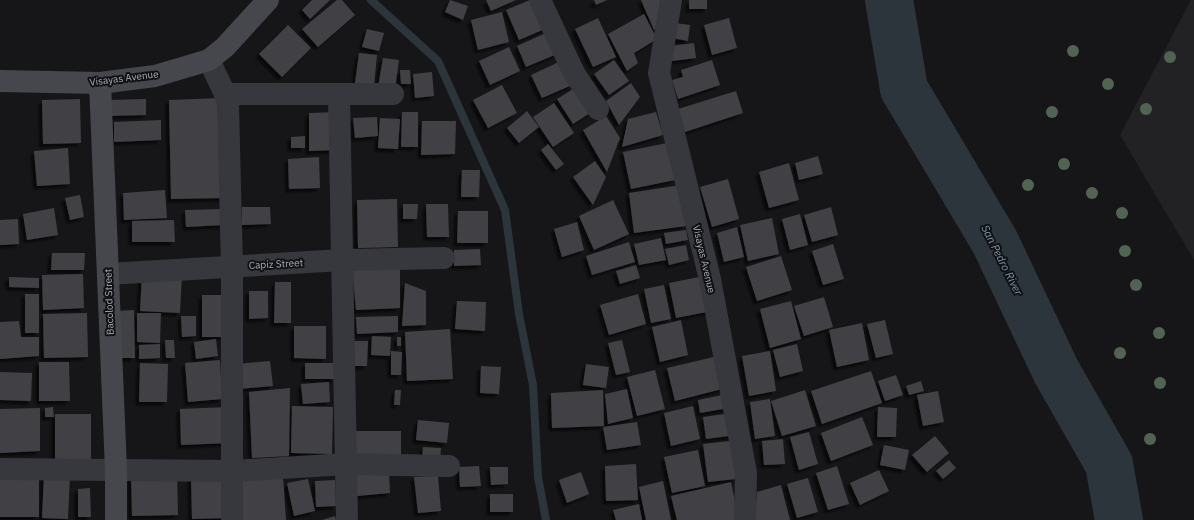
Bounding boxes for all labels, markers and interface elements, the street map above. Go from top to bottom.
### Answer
street label: Visayas Avenue [89,67,160,89]
water label: San Pedro River [978,222,1026,298]
street label: Visayas Avenue [690,224,718,295]
street label: Capiz Street [249,256,304,272]
street label: Bacolod Street [101,268,117,335]

